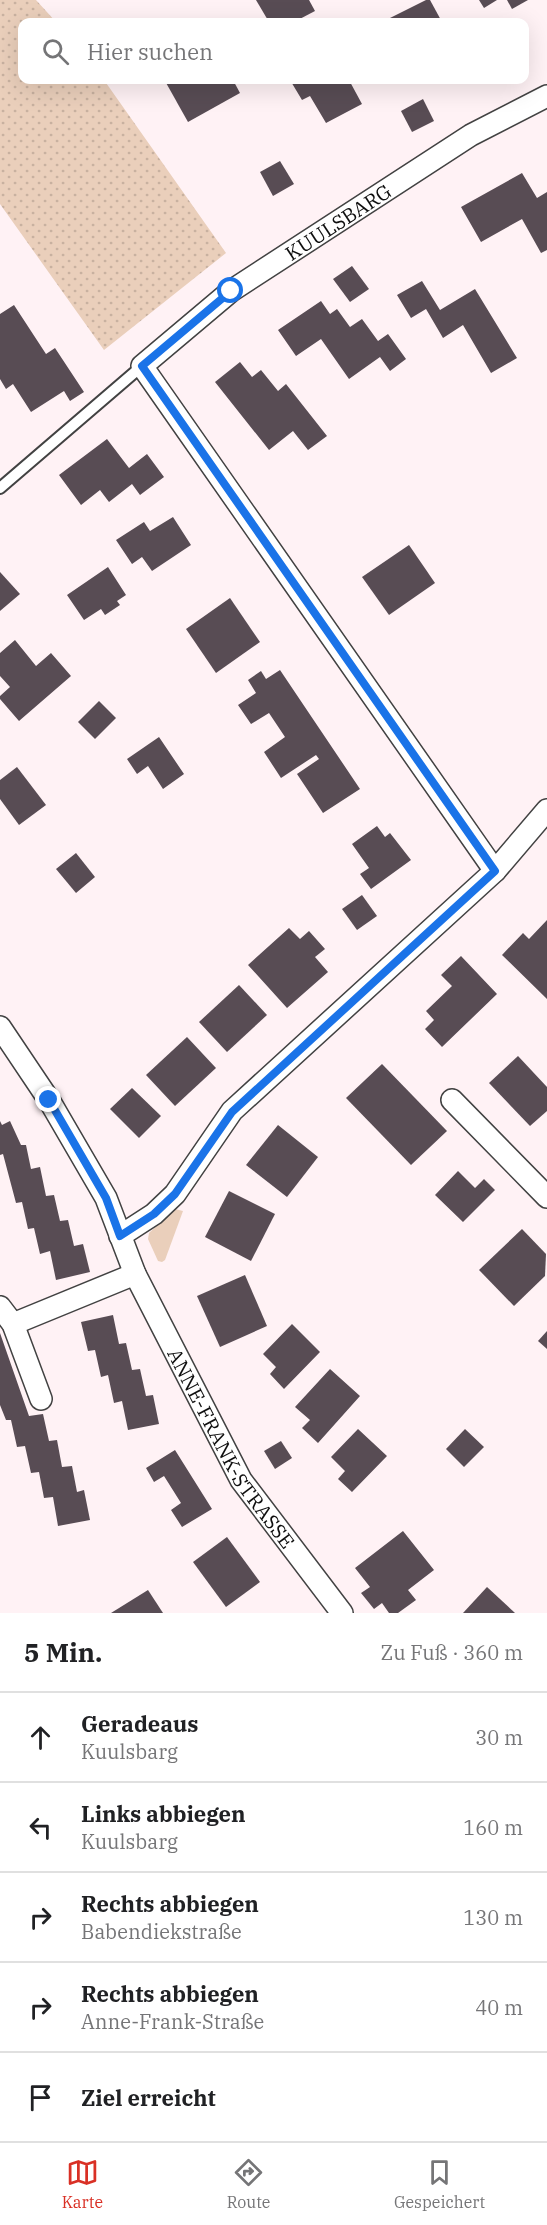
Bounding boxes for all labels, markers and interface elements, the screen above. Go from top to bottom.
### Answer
search box [18,18,529,84]
icon: search [39,35,72,68]
text: Hier suchen [87,37,213,66]
street label: KUULSBARG [280,177,396,266]
route start [217,277,243,303]
route end [35,1086,61,1112]
street label: ANNE-FRANK-STRASSE [162,1343,301,1554]
text: 5 Min. [24,1635,102,1669]
text: Zu Fuß · 360 m [381,1639,523,1666]
text: Geradeaus [81,1709,198,1738]
icon: ahead [24,1721,57,1754]
text: 30 m [475,1724,523,1751]
text: Kuulsbarg [81,1738,178,1765]
text: Links abbiegen [81,1799,246,1828]
icon: left [24,1811,57,1844]
text: 160 m [463,1814,523,1841]
text: Kuulsbarg [81,1828,178,1855]
text: Rechts abbiegen [81,1889,259,1918]
icon: right [24,1901,57,1934]
text: 130 m [463,1904,523,1931]
text: Babendiekstraße [81,1918,242,1945]
text: Rechts abbiegen [81,1979,259,2008]
icon: right [24,1991,57,2024]
text: 40 m [475,1994,523,2021]
text: Anne-Frank-Straße [81,2008,264,2035]
icon: arrive [24,2081,57,2114]
text: Ziel erreicht [81,2083,216,2112]
tab: Karte [62,2156,103,2212]
tab: Route [227,2156,270,2212]
tab: Gespeichert [394,2156,485,2212]

